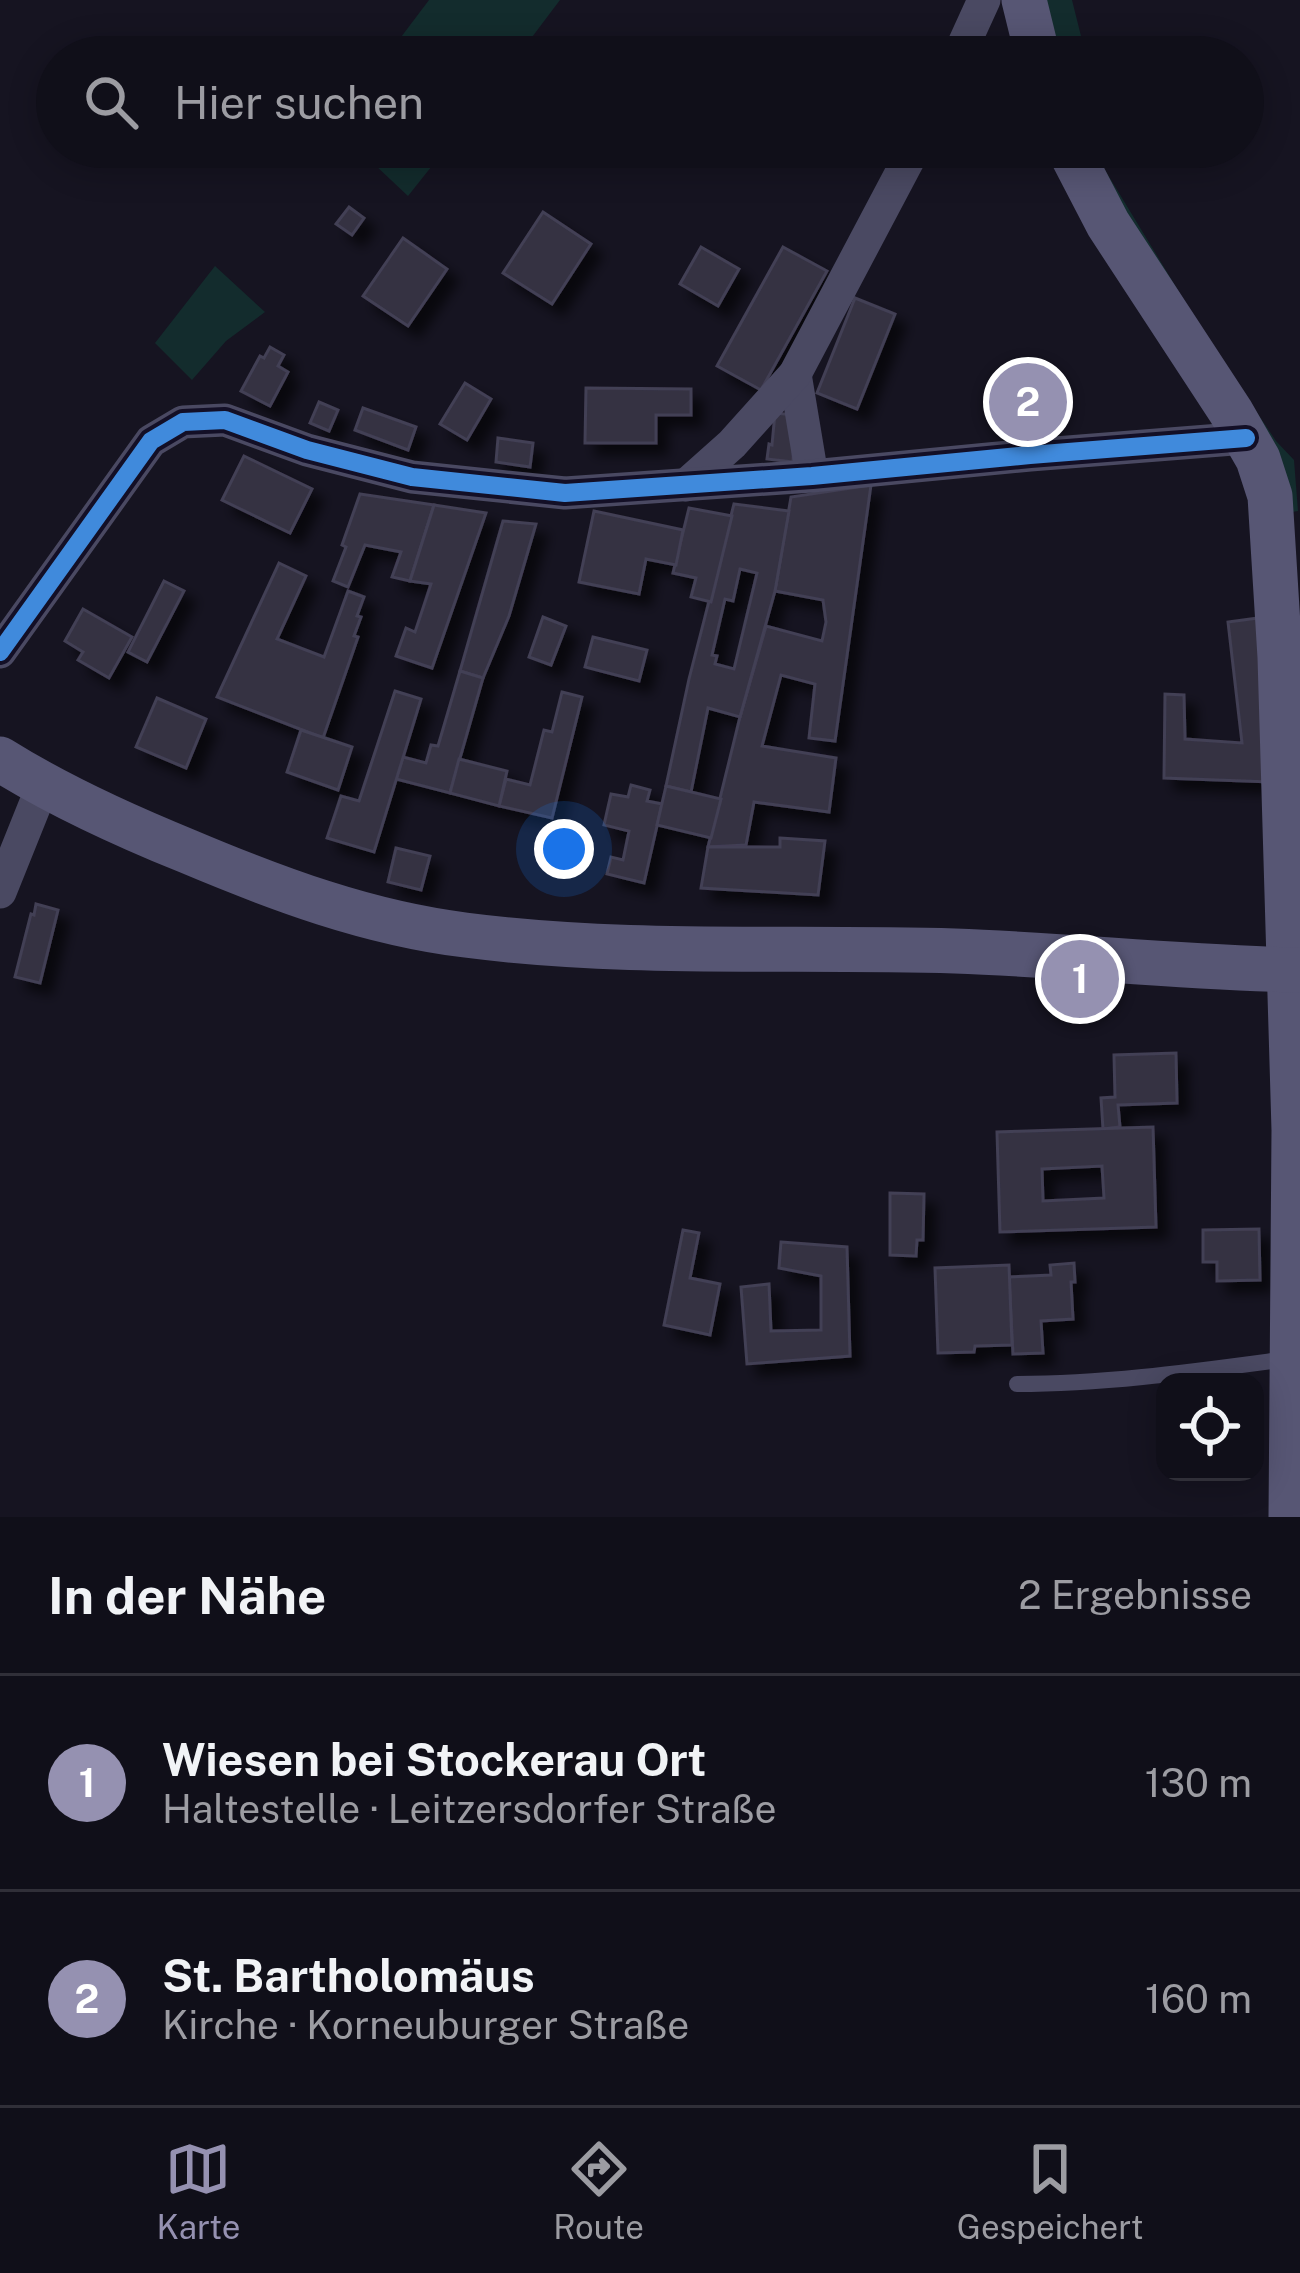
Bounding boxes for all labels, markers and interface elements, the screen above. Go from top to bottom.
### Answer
search box [36,36,1264,168]
icon: search [78,69,144,135]
text: Hier suchen [174,76,424,129]
pin: 2 [989,357,1067,447]
your location [534,819,594,879]
pin: 1 [1041,934,1119,1024]
map controls [1156,1373,1264,1481]
button: locate [1156,1373,1264,1481]
text: In der Nähe [48,1566,326,1625]
text: 2 Ergebnisse [1018,1572,1252,1618]
text: Wiesen bei Stockerau Ort [162,1733,706,1786]
text: 1 [79,1760,95,1806]
text: 130 m [1145,1760,1252,1806]
text: Haltestelle · Leitzersdorfer Straße [162,1786,777,1832]
text: St. Bartholomäus [162,1949,535,2002]
text: 2 [75,1976,99,2022]
text: 160 m [1145,1976,1252,2022]
text: Kirche · Korneuburger Straße [162,2002,689,2048]
tab: Karte [156,2136,240,2246]
tab: Route [553,2136,644,2246]
tab: Gespeichert [957,2136,1144,2246]

